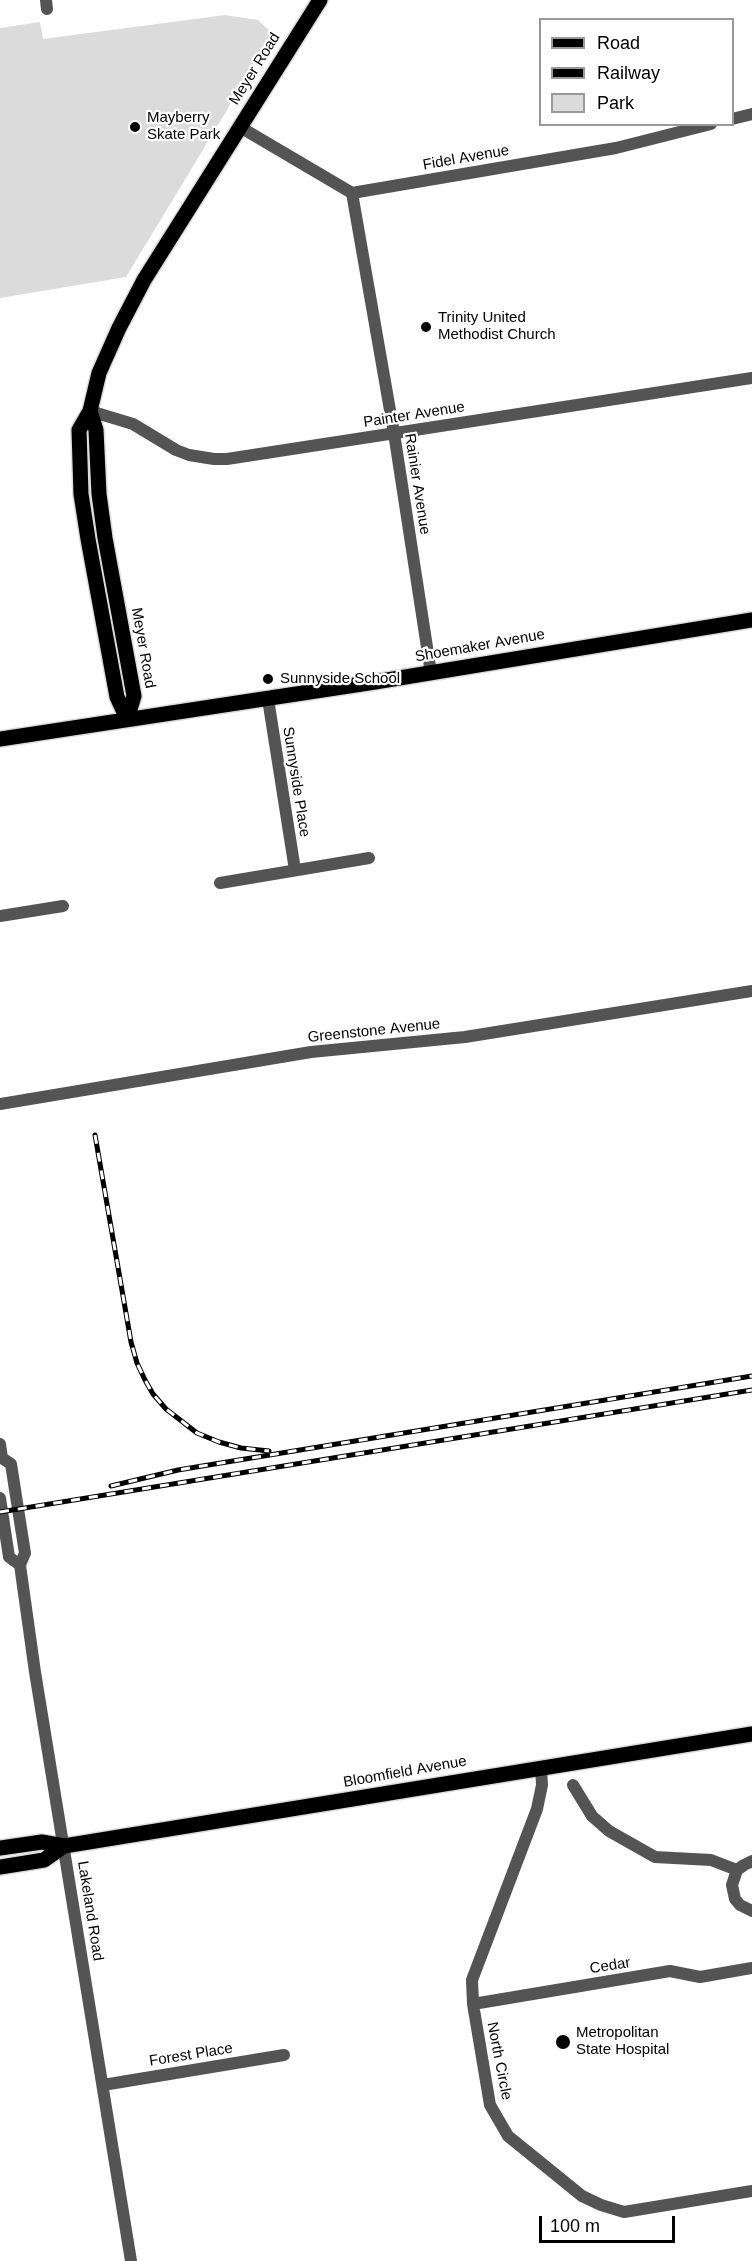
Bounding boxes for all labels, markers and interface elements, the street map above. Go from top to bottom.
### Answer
legend [539,18,734,126]
street label: Meyer Road [226,30,284,108]
text: Road [597,33,640,53]
text: Railway [597,63,660,83]
text: Park [597,93,634,113]
place label: Mayberry Skate Park [147,109,220,144]
marker: Mayberry Skate Park [128,120,142,134]
street label: Fidel Avenue [421,142,511,174]
place label: Trinity United Methodist Church [438,309,556,344]
marker: Trinity United Methodist Church [419,320,433,334]
street label: Painter Avenue [362,398,466,432]
street label: Rainier Avenue [400,432,434,536]
street label: Meyer Road [127,606,159,690]
street label: Shoemaker Avenue [414,626,546,666]
place label: Sunnyside School [280,670,400,688]
marker: Sunnyside School [261,672,275,686]
street label: Sunnyside Place [278,725,314,839]
street label: Greenstone Avenue [307,1015,441,1047]
street label: Bloomfield Avenue [342,1752,468,1792]
street label: Lakeland Road [73,1860,107,1962]
street label: Cedar [588,1954,632,1978]
street label: North Circle [483,2020,515,2102]
place label: Metropolitan State Hospital [576,2024,669,2059]
marker: Metropolitan State Hospital [554,2033,572,2051]
street label: Forest Place [148,2040,234,2070]
scale bar [542,2204,678,2242]
text: 100 m [550,2216,600,2236]

